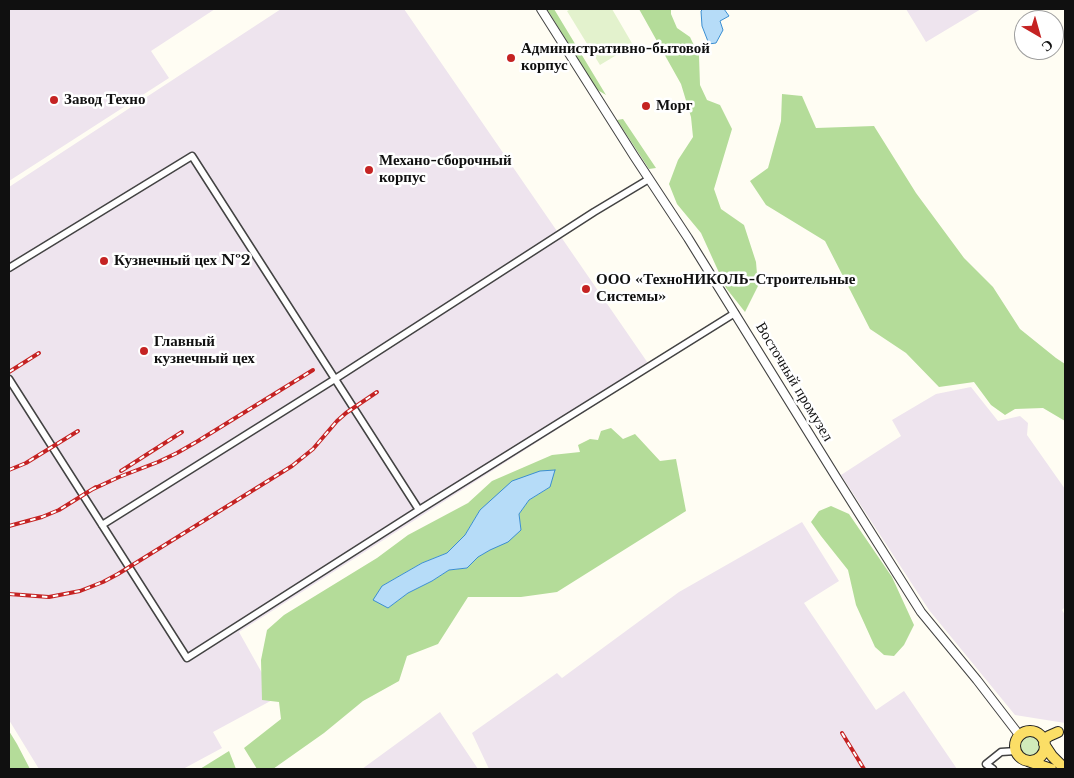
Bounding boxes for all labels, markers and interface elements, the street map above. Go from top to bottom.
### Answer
north arrow [1014,10,1064,60]
text: С [1038,36,1057,56]
place label: Административно-бытовой корпус [521,40,710,75]
marker: Административно-бытовой корпус [505,52,517,64]
place label: Завод Техно [64,91,145,109]
marker: Завод Техно [48,94,60,106]
place label: Морг [656,97,693,115]
marker: Морг [640,100,652,112]
place label: Механо-сборочный корпус [379,152,512,187]
marker: Механо-сборочный корпус [363,164,375,176]
place label: Кузнечный цех №2 [114,252,251,270]
marker: Кузнечный цех №2 [98,255,110,267]
place label: ООО «ТехноНИКОЛЬ-Строительные Системы» [596,271,855,306]
marker: ООО «ТехноНИКОЛЬ-Строительные Системы» [580,283,592,295]
street label: Восточный промузел [751,319,837,445]
place label: Главный кузнечный цех [154,333,255,368]
marker: Главный кузнечный цех [138,345,150,357]

